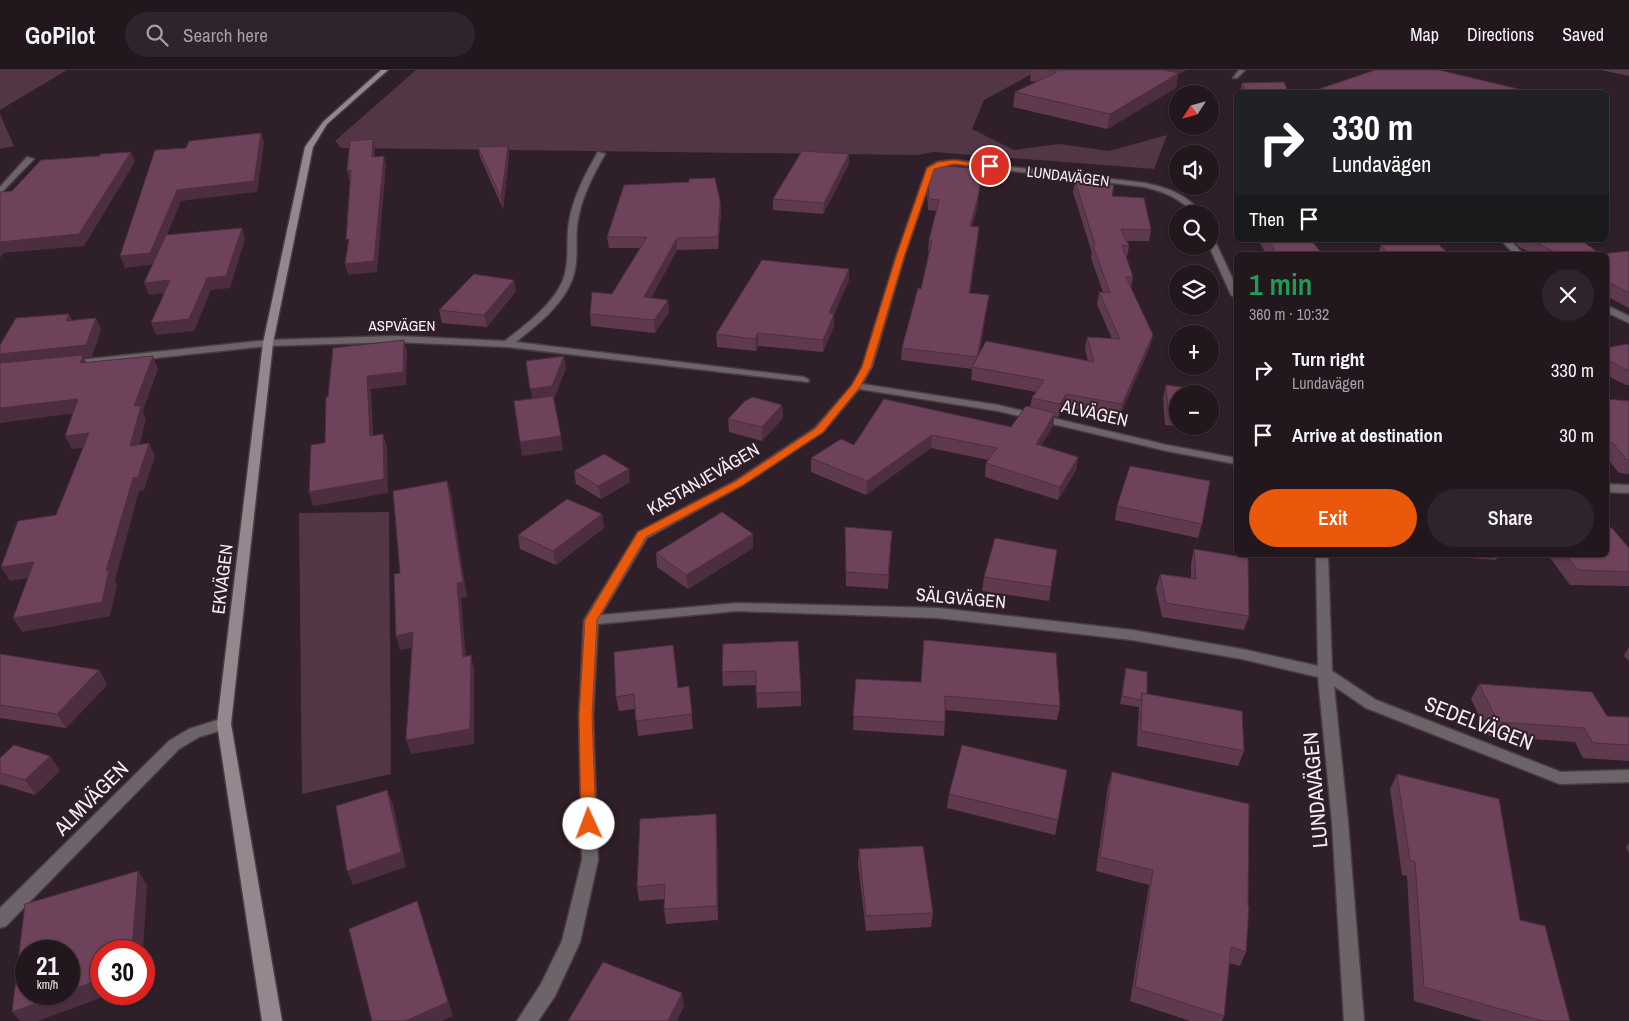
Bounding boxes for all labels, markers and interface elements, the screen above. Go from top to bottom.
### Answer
search box [125,12,475,57]
text: GoPilot [25,19,95,51]
icon: search [143,21,171,49]
text: Search here [183,22,268,48]
text: Map [1410,22,1439,47]
text: Directions [1467,22,1534,47]
text: Saved [1562,22,1604,47]
north arrow [1169,85,1219,135]
map controls [1169,85,1219,435]
text: 330 m [1332,104,1413,151]
icon: right [1249,110,1314,175]
pin [969,145,1011,187]
button: sound [1169,145,1219,195]
text: Lundavägen [1332,149,1431,179]
icon: arrive [976,152,1004,180]
street label: LUNDAVÄGEN [1026,161,1110,191]
button: search [1169,205,1219,255]
icon: arrive [1295,205,1323,233]
text: Then [1249,206,1285,232]
text: 1 min [1249,264,1312,304]
button: layers [1169,265,1219,315]
button: close [1542,269,1594,321]
text: 360 m · 10:32 [1249,303,1329,325]
street label: ASPVÄGEN [368,315,435,336]
button: + [1169,325,1219,375]
text: Turn right [1292,346,1364,372]
icon: right [1249,356,1277,384]
text: 330 m [1551,357,1594,383]
text: Lundavägen [1292,372,1364,394]
button: − [1169,385,1219,435]
street label: ALVÄGEN [1058,393,1131,433]
icon: arrive [1249,421,1277,449]
text: Arrive at destination [1292,422,1443,448]
text: 30 m [1559,422,1594,448]
street label: KASTANJEVÄGEN [642,437,764,521]
button: Exit [1249,489,1417,547]
button: Share [1427,489,1594,547]
street label: EKVÄGEN [205,543,239,615]
street label: SÄLGVÄGEN [915,582,1007,614]
street label: SEDELVÄGEN [1420,689,1538,757]
street label: LUNDAVÄGEN [1295,731,1335,849]
street label: ALMVÄGEN [47,754,135,842]
position arrow [562,797,614,849]
speed limit sign: 30 [90,940,155,1005]
text: 21 [36,949,59,983]
text: km/h [37,977,58,993]

